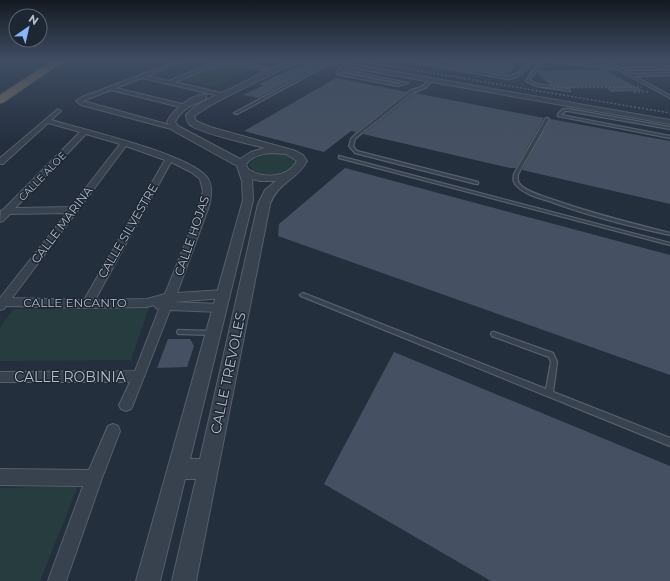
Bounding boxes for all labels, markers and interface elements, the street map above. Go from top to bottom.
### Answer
north arrow [8,8,48,48]
text: N [26,11,41,28]
street label: CALLE ALOE [16,149,69,204]
street label: CALLE SILVESTRE [94,181,161,281]
street label: CALLE MARINA [28,183,96,266]
street label: CALLE HOJAS [171,194,212,278]
street label: CALLE ENCANTO [23,295,127,310]
street label: CALLE TREVOLES [206,310,250,436]
street label: CALLE ROBINIA [14,368,127,386]

